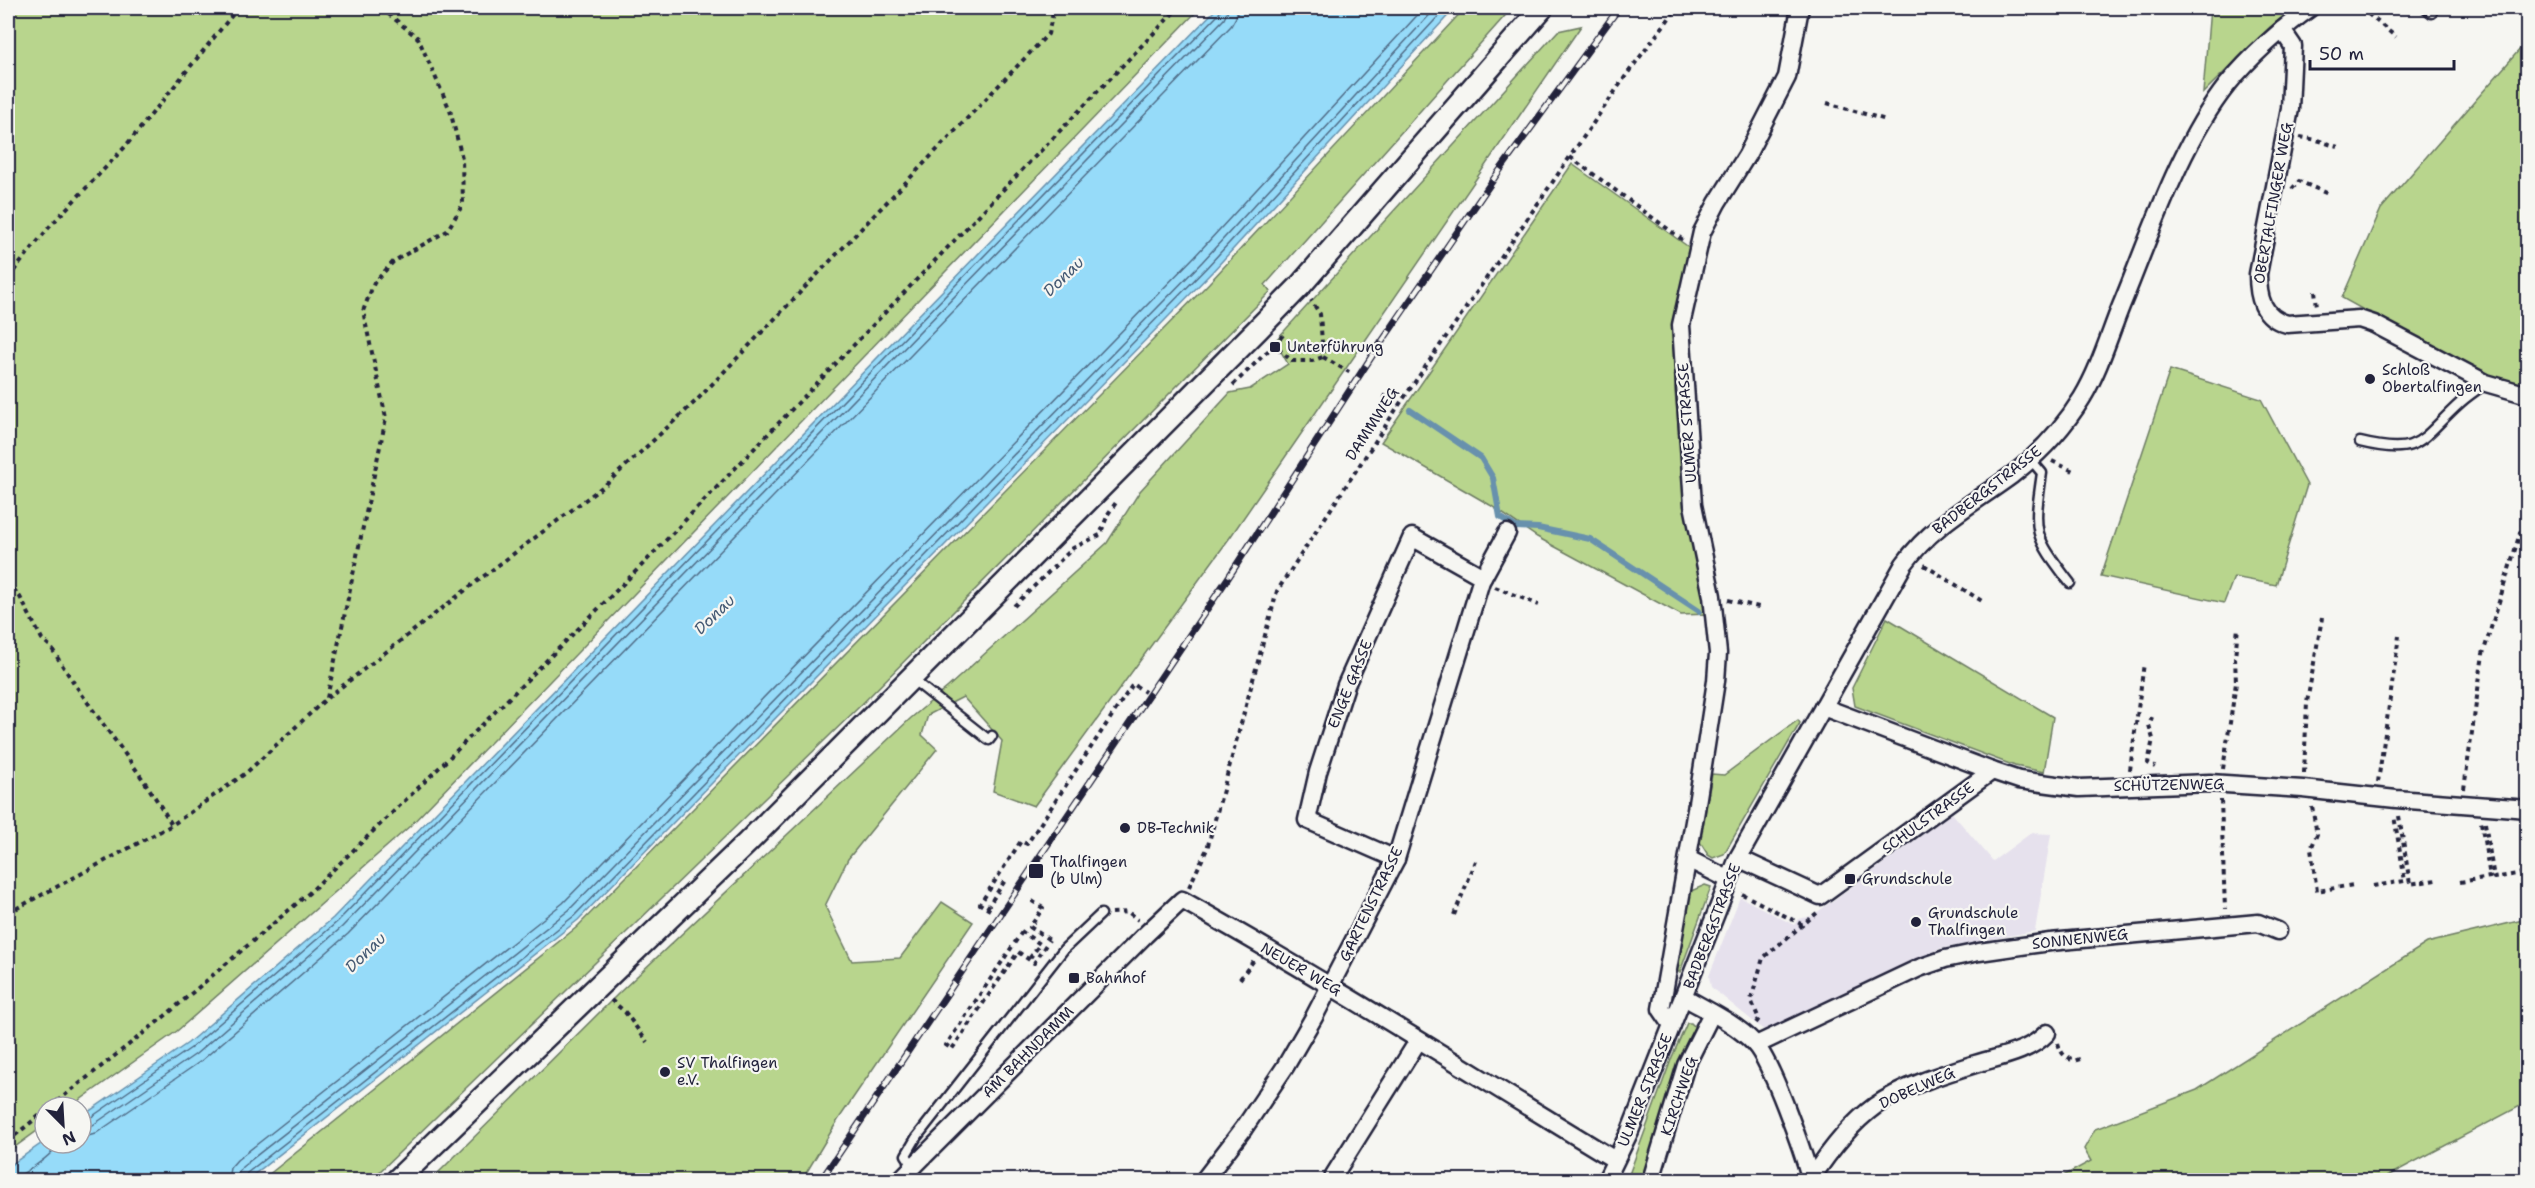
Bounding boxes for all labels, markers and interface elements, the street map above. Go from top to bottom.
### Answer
scale bar [2310,33,2454,71]
text: 50 m [2319,42,2364,66]
street label: OBERTALFINGER WEG [2249,121,2297,285]
water label: Donau [1038,252,1088,301]
place label: Unterführung [1287,337,1383,357]
marker: Unterführung [1268,340,1282,354]
place label: Schloß Obertalfingen [2382,360,2482,397]
street label: ULMER STRASSE [1673,362,1701,484]
marker: Schloß Obertalfingen [2363,372,2377,386]
street label: DAMMWEG [1341,383,1403,465]
street label: BADBERGSTRASSE [1928,441,2046,539]
water label: Donau [689,590,739,639]
street label: ENGE GASSE [1323,637,1377,731]
street label: SCHÜTZENWEG [2113,774,2225,796]
street label: SCHULSTRASSE [1878,778,1978,858]
place label: DB-Technik [1137,818,1214,838]
marker: DB-Technik [1118,821,1132,835]
street label: GARTENSTRASSE [1335,843,1407,965]
place label: Thalfingen (b Ulm) [1050,852,1127,889]
street label: BADBERGSTRASSE [1679,860,1745,992]
marker: Thalfingen (b Ulm) [1027,862,1045,880]
place label: Grundschule [1862,869,1952,889]
marker: Grundschule [1843,872,1857,886]
place label: Grundschule Thalfingen [1928,903,2018,940]
marker: Grundschule Thalfingen [1909,915,1923,929]
street label: SONNENWEG [2031,924,2129,954]
water label: Donau [340,928,390,977]
street label: NEUER WEG [1257,938,1345,1000]
place label: Bahnhof [1086,968,1146,988]
marker: Bahnhof [1067,971,1081,985]
street label: AM BAHNDAMM [978,1002,1078,1102]
street label: ULMER STRASSE [1613,1030,1677,1150]
place label: SV Thalfingen e.V. [677,1053,778,1090]
street label: KIRCHWEG [1656,1054,1702,1138]
street label: DOBELWEG [1876,1062,1958,1114]
marker: SV Thalfingen e.V. [658,1065,672,1079]
north arrow [33,1095,93,1155]
text: N [59,1126,79,1150]

